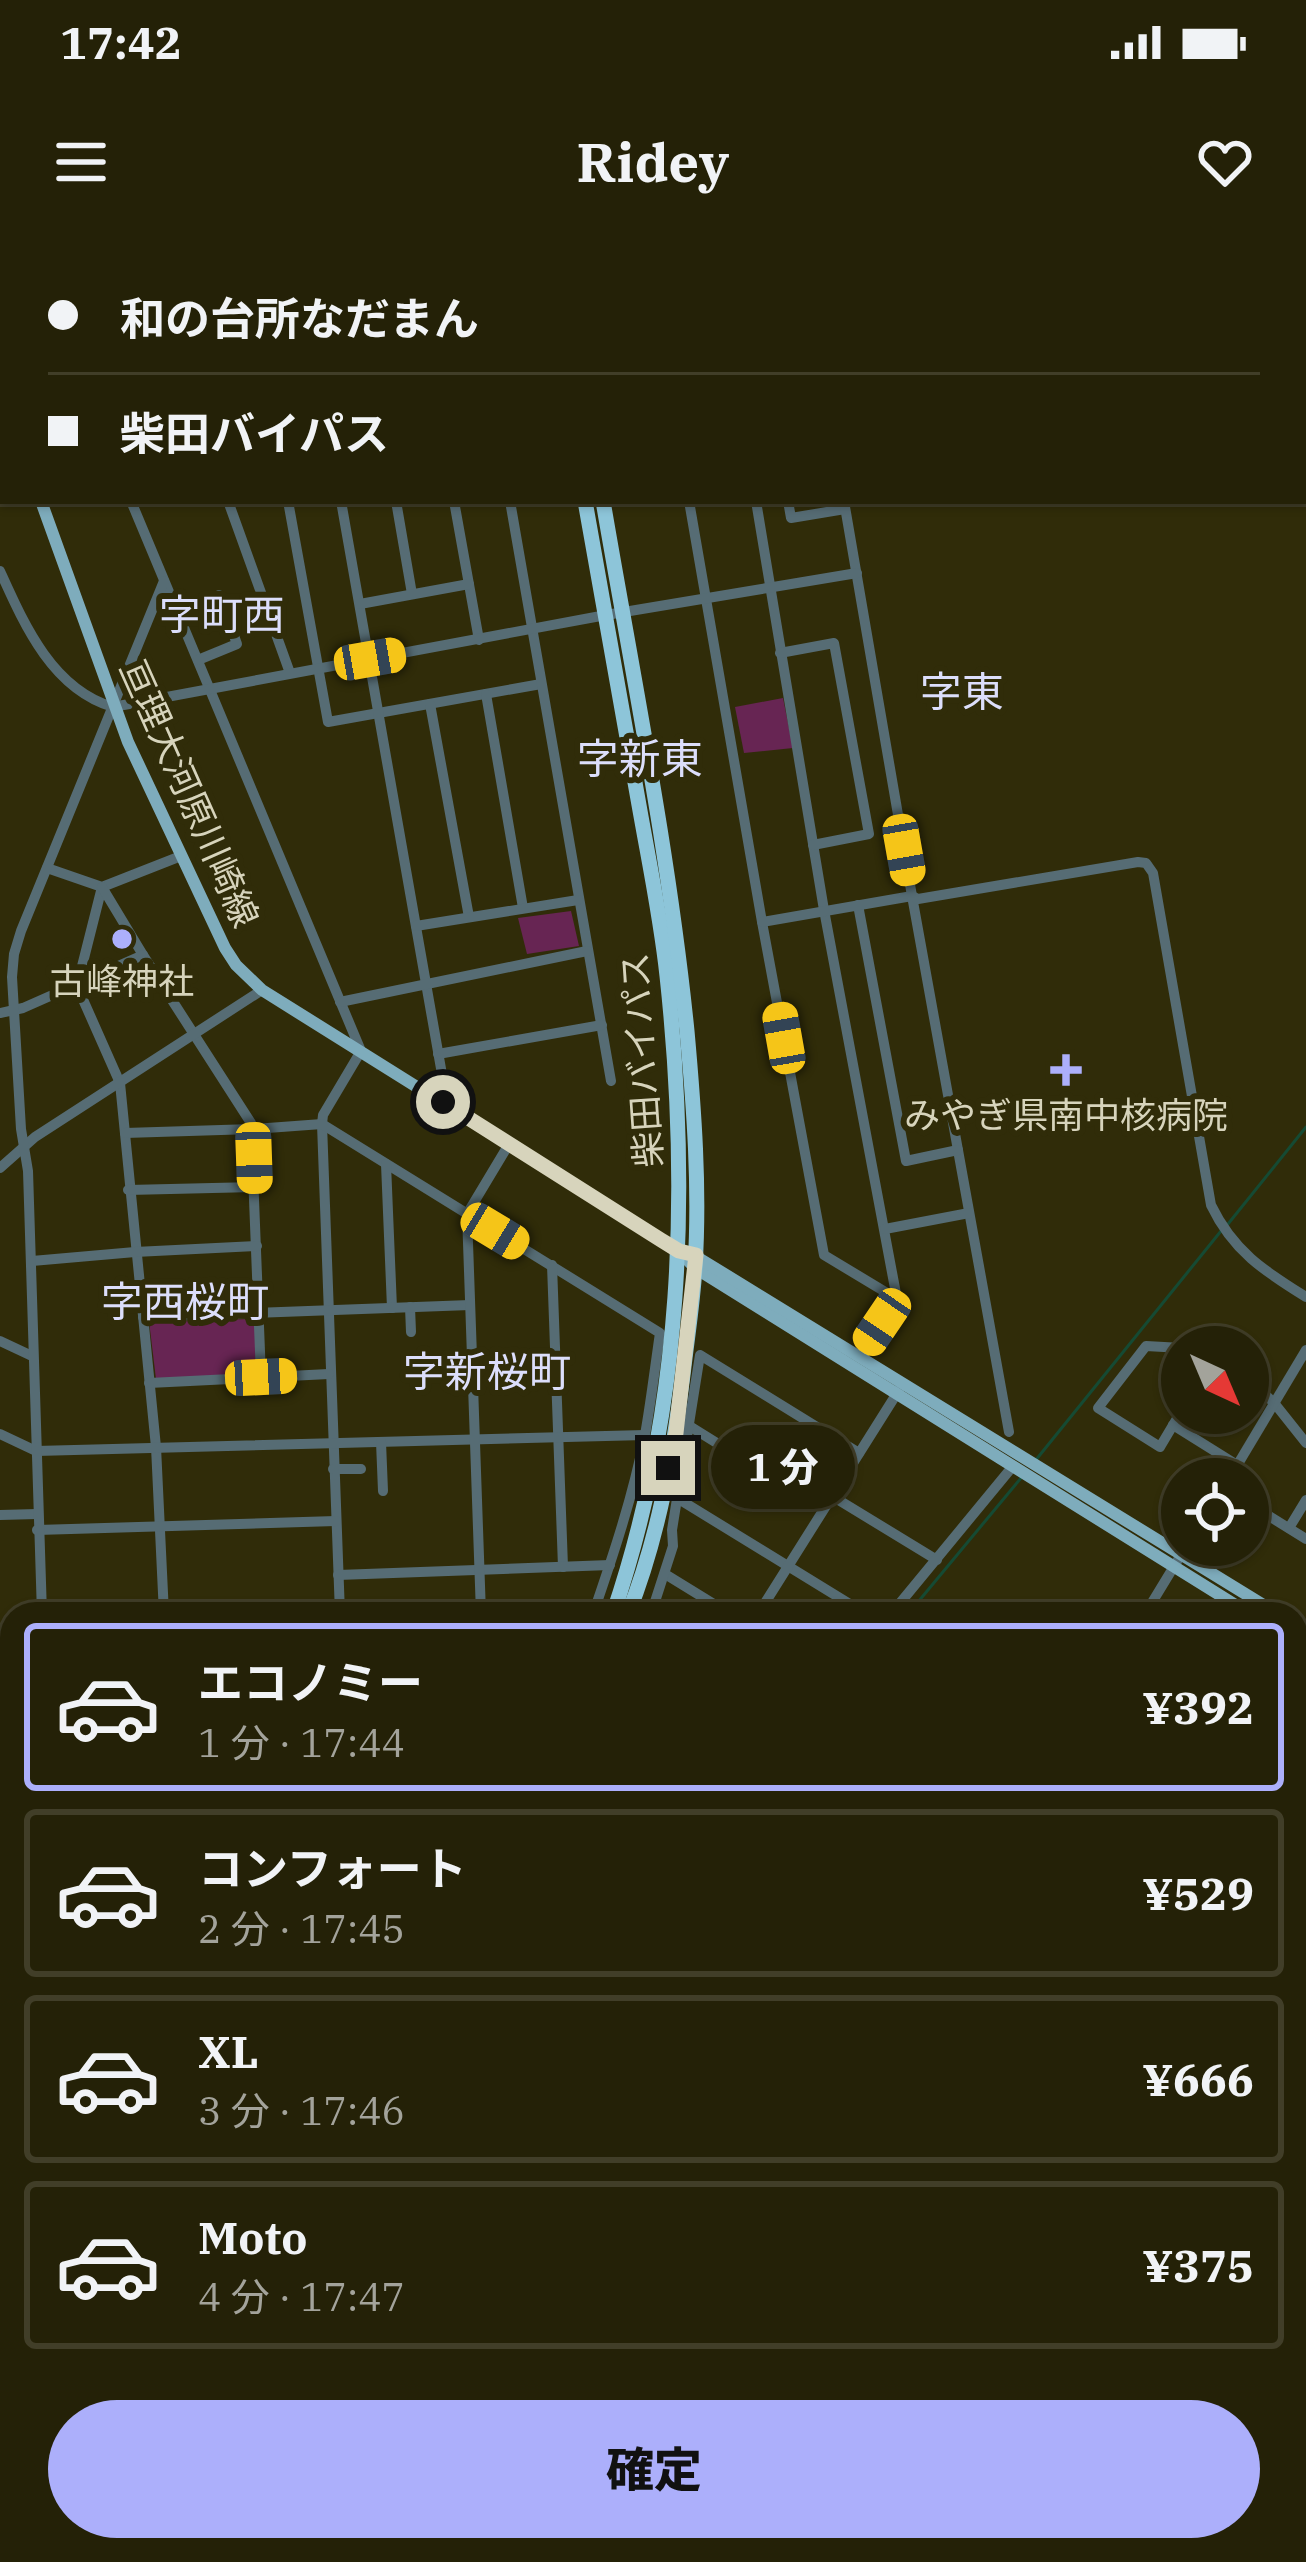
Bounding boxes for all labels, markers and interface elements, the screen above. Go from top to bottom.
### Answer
text: 17:42 [60,13,182,71]
text: Ridey [577,127,729,197]
icon: menu [48,129,114,195]
icon: heart [1192,129,1258,195]
text: 和の台所なだまん [120,289,479,347]
text: 柴田バイパス [120,404,389,462]
district label: 字町西 [159,587,285,642]
car [331,635,409,683]
street label: 亘理大河原川崎線 [110,652,270,934]
district label: 字東 [920,664,1004,719]
district label: 字新東 [577,731,703,786]
car [880,811,928,889]
marker: 古峰神社 [109,926,135,952]
street label: 柴田バイパス [610,951,672,1169]
place label: 古峰神社 [50,957,194,1004]
car [760,999,808,1077]
marker: みやぎ県南中核病院 [1050,1054,1082,1086]
route start [416,1075,470,1129]
place label: みやぎ県南中核病院 [904,1091,1228,1138]
car [235,1121,273,1195]
car [455,1197,535,1265]
district label: 字西桜町 [101,1274,269,1329]
car [847,1282,917,1362]
north arrow [1161,1326,1269,1434]
map controls [1161,1326,1269,1566]
district label: 字新桜町 [403,1344,571,1399]
car [224,1357,298,1397]
callout: 1 分 [710,1426,854,1510]
route end [641,1441,695,1495]
text: 1 分 [747,1441,819,1492]
button: locate [1161,1458,1269,1566]
icon: car [54,1653,162,1761]
text: エコノミー [198,1653,423,1711]
text: ¥392 [1142,1678,1254,1736]
text: 1 分 · 17:44 [198,1717,405,1768]
icon: car [54,1839,162,1947]
text: コンフォート [198,1839,467,1897]
text: ¥529 [1142,1864,1254,1922]
text: 2 分 · 17:45 [198,1903,405,1954]
text: XL [198,2022,259,2080]
icon: car [54,2025,162,2133]
text: ¥666 [1142,2050,1254,2108]
text: 3 分 · 17:46 [198,2085,405,2136]
text: Moto [198,2208,308,2266]
icon: car [54,2211,162,2319]
text: ¥375 [1142,2236,1254,2294]
text: 4 分 · 17:47 [198,2271,405,2322]
button: 確定 [48,2400,1260,2538]

